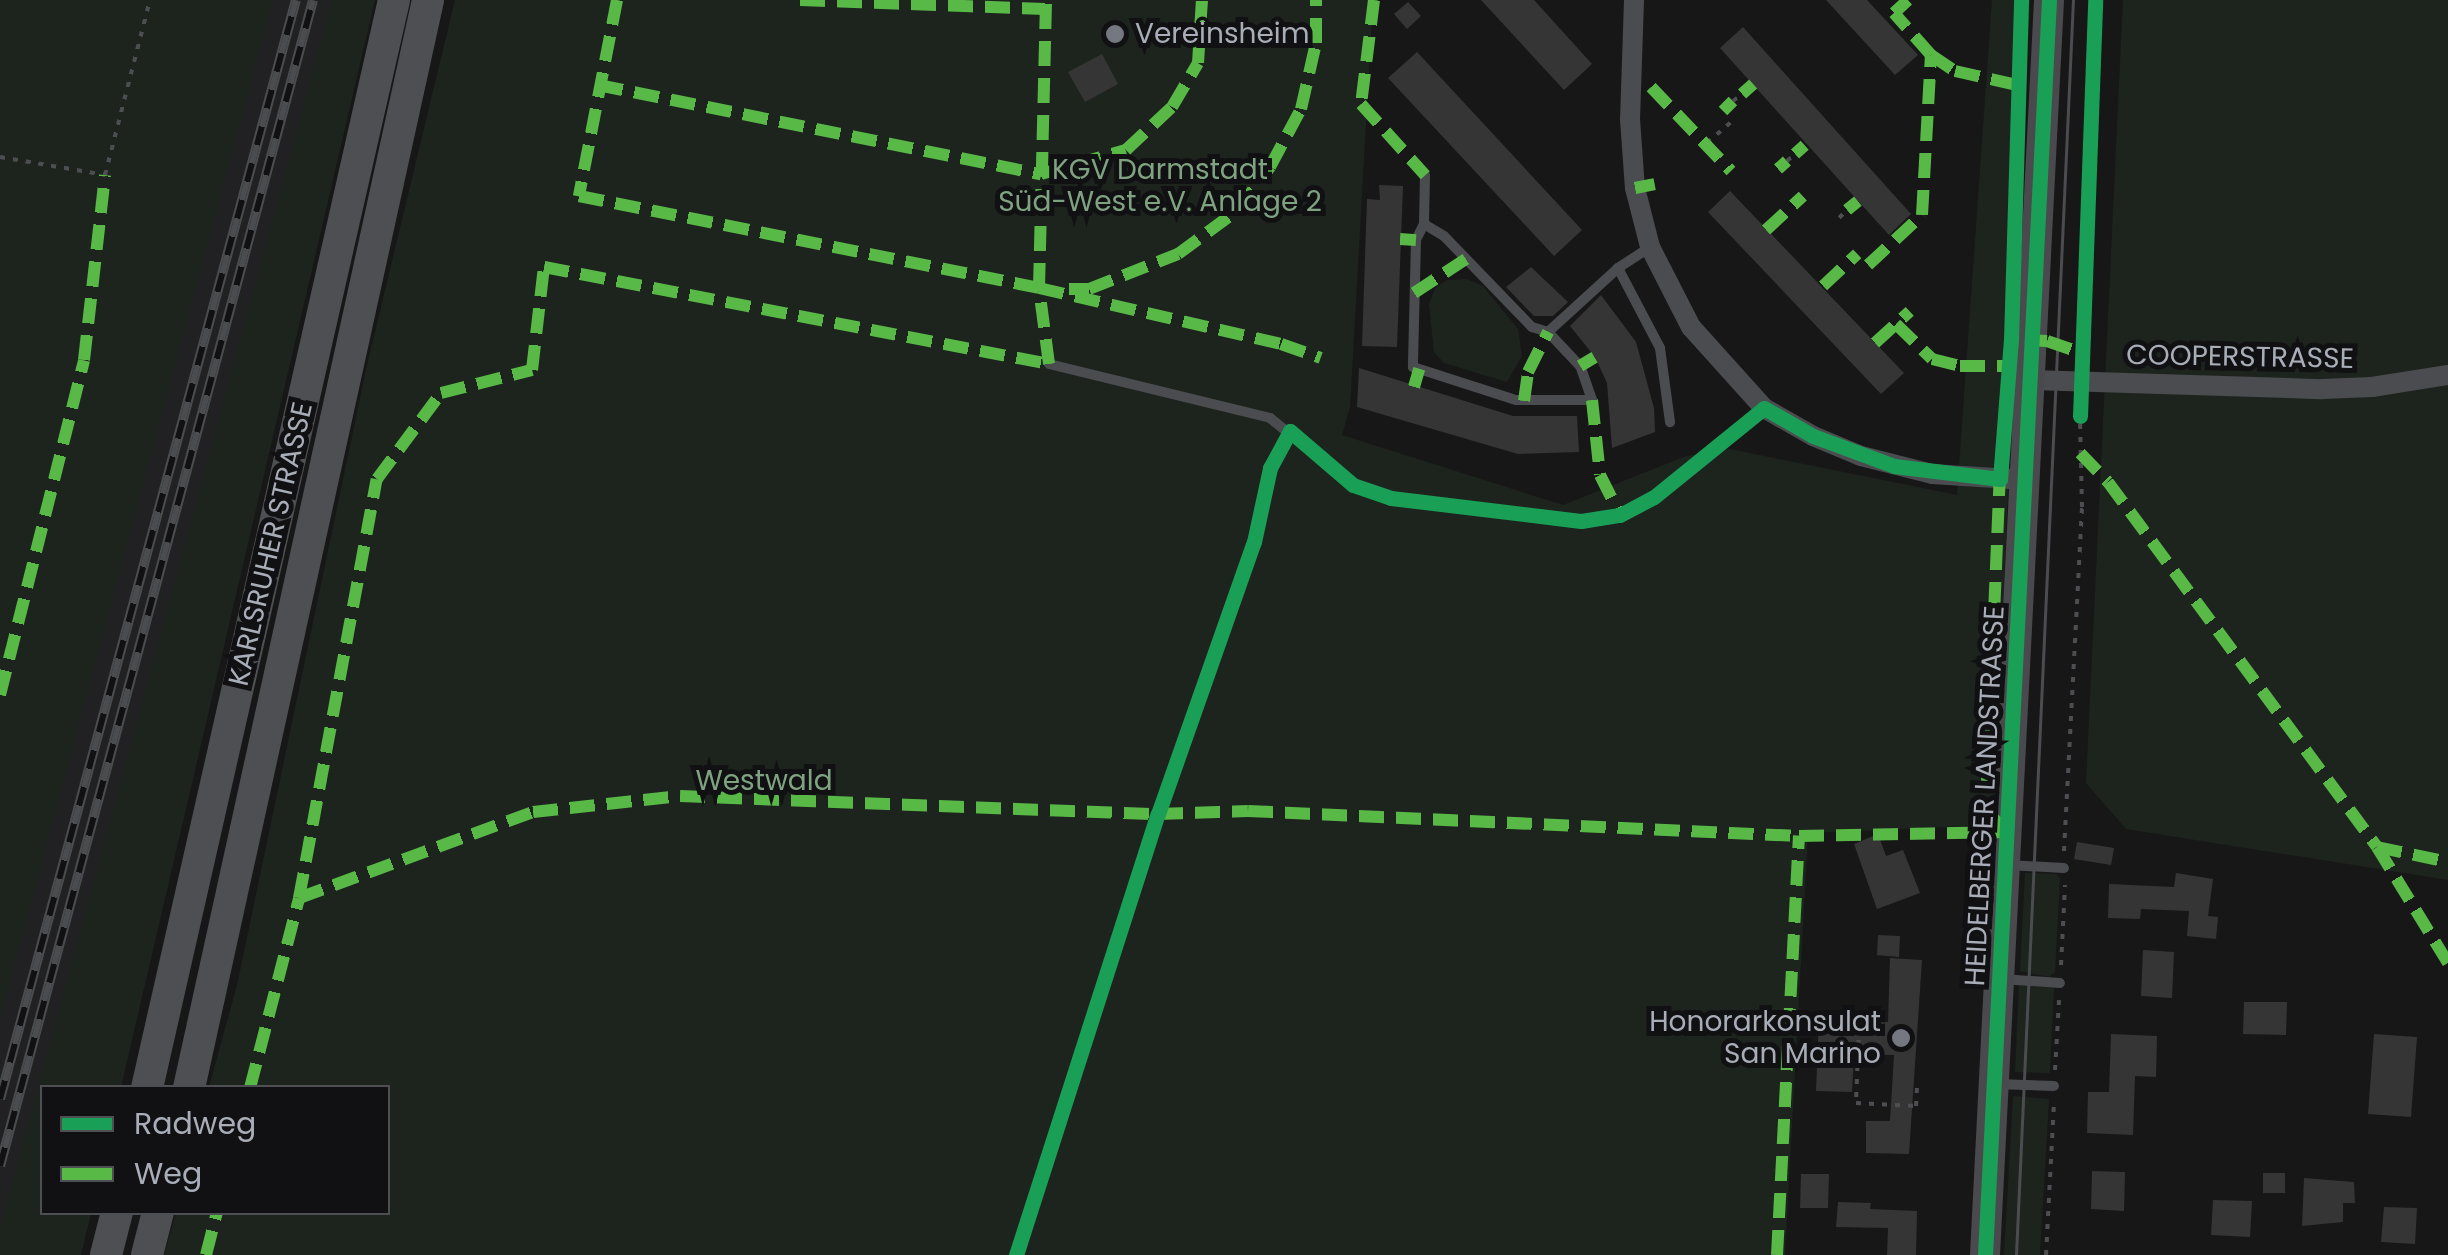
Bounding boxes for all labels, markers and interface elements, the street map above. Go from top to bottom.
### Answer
place label: Vereinsheim [1135,17,1310,51]
marker: Vereinsheim [1104,23,1126,45]
park label: KGV Darmstadt Süd-West e.V. Anlage 2 [998,153,1322,219]
street label: COOPERSTRASSE [2126,338,2354,376]
street label: KARLSRUHER STRASSE [222,399,320,689]
street label: HEIDELBERGER LANDSTRASSE [1958,605,2012,987]
park label: Westwald [695,764,833,798]
place label: Honorarkonsulat San Marino [1649,1005,1881,1071]
marker: Honorarkonsulat San Marino [1890,1027,1912,1049]
legend [40,1085,390,1215]
text: Radweg [134,1102,256,1145]
text: Weg [134,1152,202,1195]

